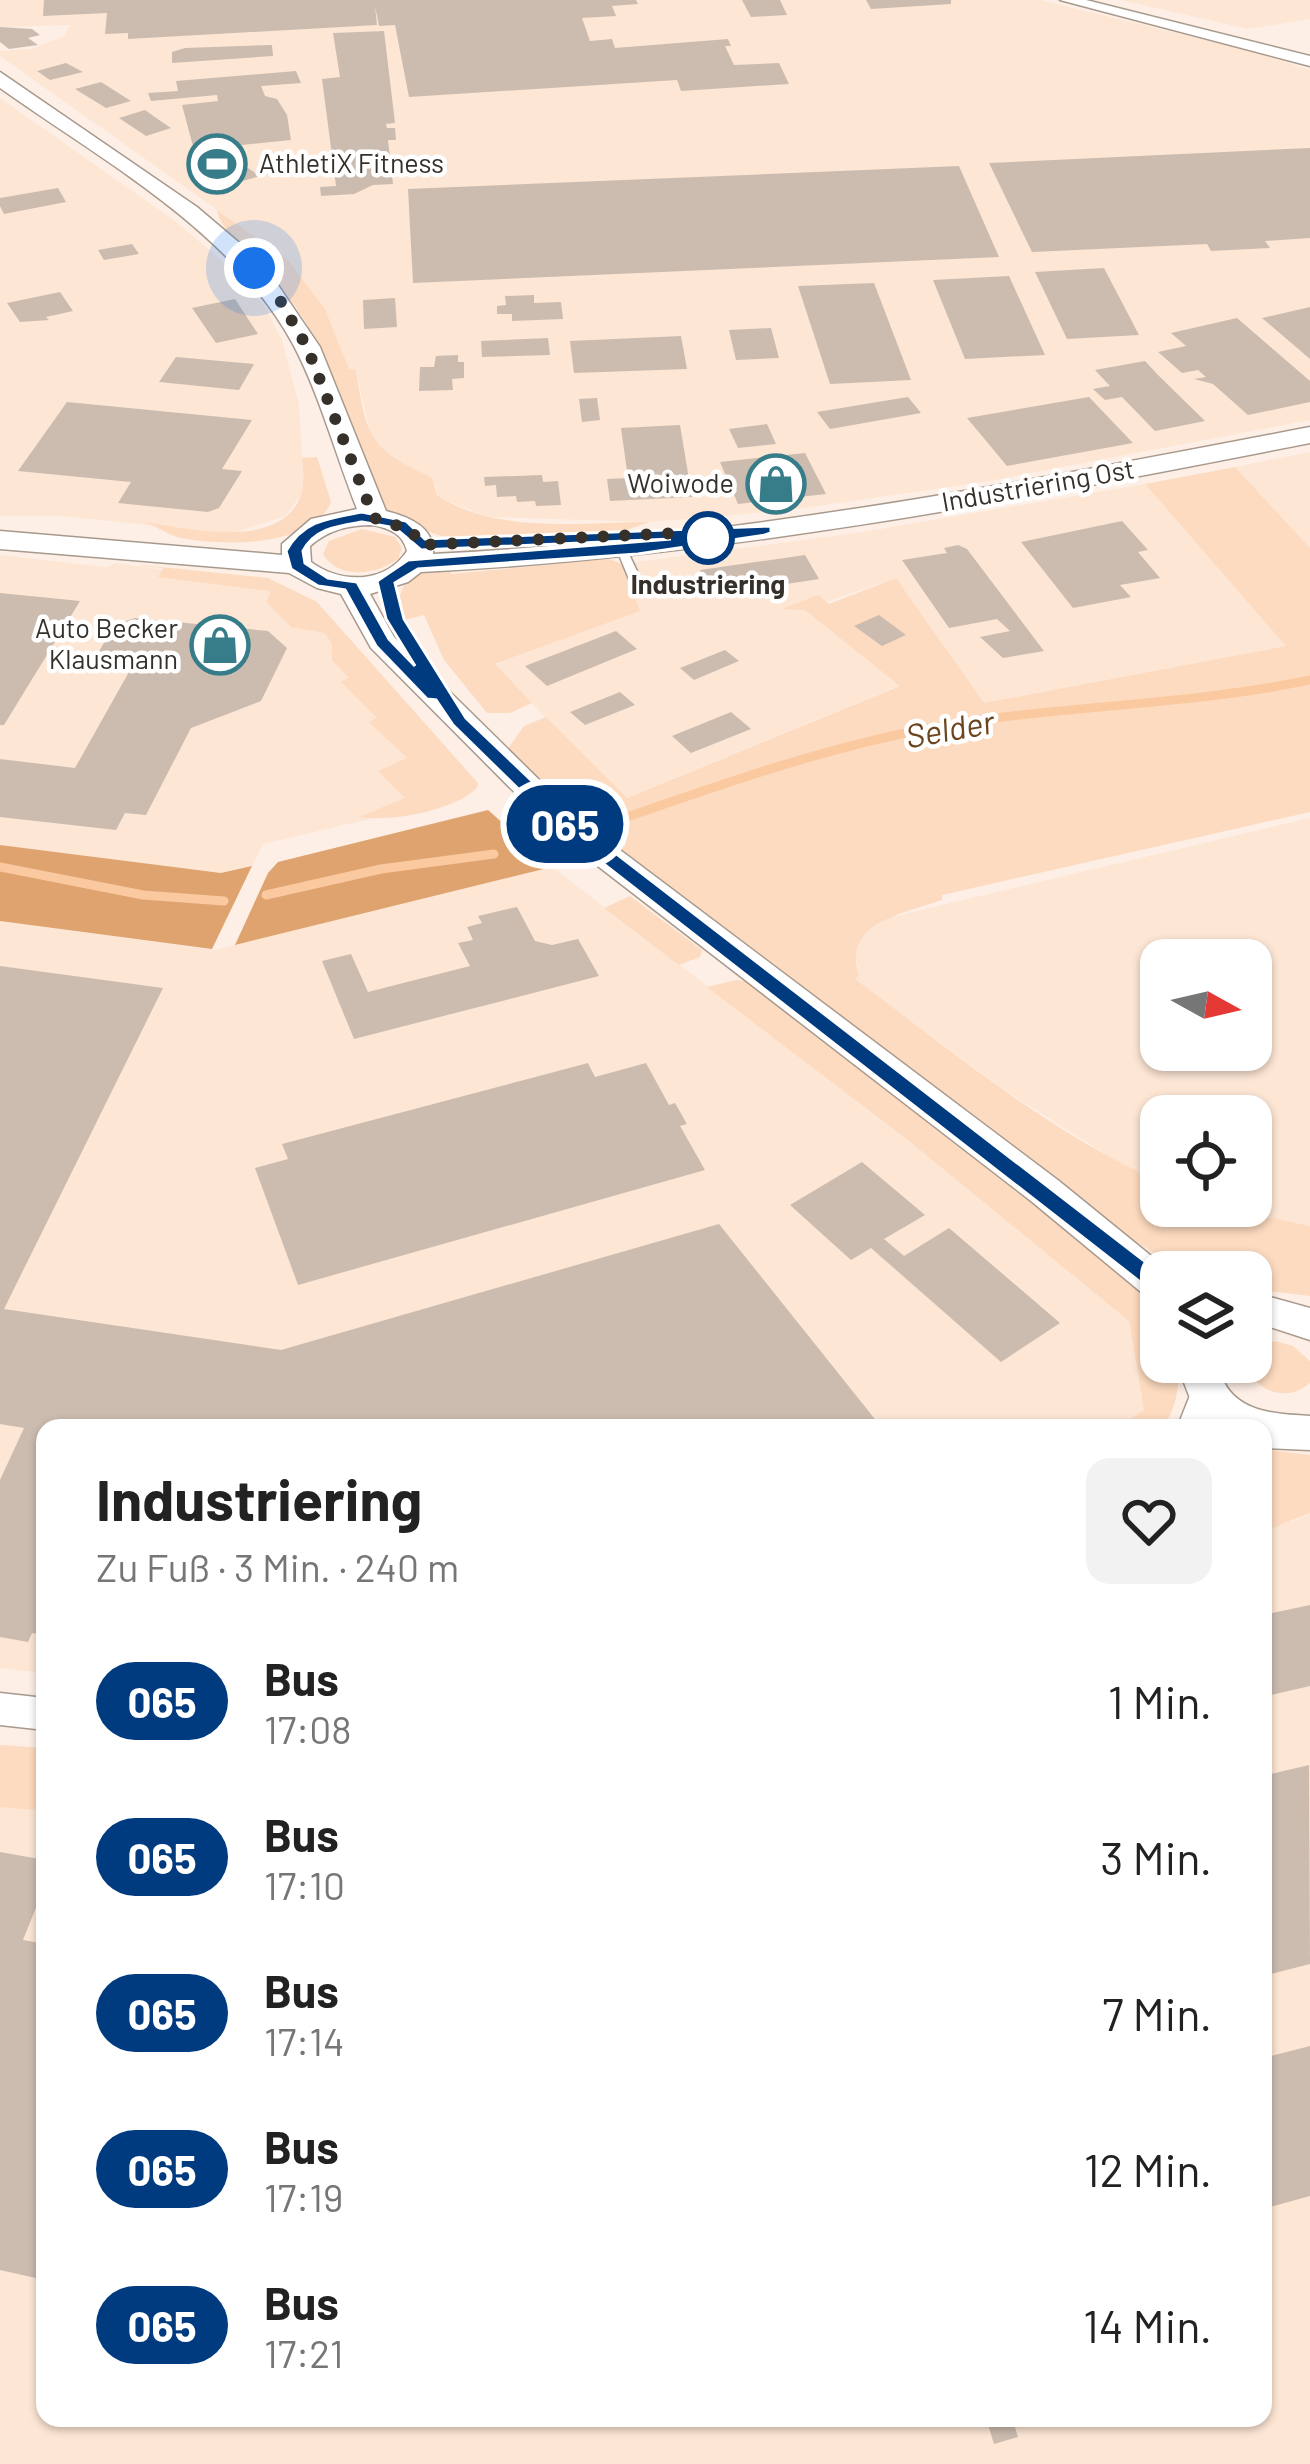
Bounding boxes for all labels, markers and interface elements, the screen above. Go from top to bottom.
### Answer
sports icon: AthletiX Fitness [186,133,248,195]
place label: AthletiX Fitness [259,146,444,178]
your location [224,238,284,298]
street label: Industriering Ost [939,451,1137,517]
shop icon: Woiwode [745,453,807,515]
place label: Woiwode [627,466,734,498]
marker: Industriering [683,513,733,563]
place label: Industriering [631,567,785,599]
place label: Auto Becker Klausmann [35,611,178,674]
shop icon: Auto Becker Klausmann [189,614,251,676]
water label: Selder [902,700,999,755]
line badge: 065 [496,785,634,863]
text: 065 [530,799,600,849]
north arrow [1140,939,1272,1071]
map controls [1140,939,1272,1383]
button: locate [1140,1095,1272,1227]
button: layers [1140,1251,1272,1383]
button: heart [1086,1458,1212,1584]
text: Industriering [96,1464,422,1532]
text: Zu Fuß · 3 Min. · 240 m [96,1543,459,1590]
text: Bus [264,1651,339,1705]
text: 1 Min. [1108,1674,1212,1728]
text: 065 [127,1676,197,1726]
text: 17:08 [264,1705,352,1752]
text: Bus [264,1807,339,1861]
text: 3 Min. [1100,1830,1212,1884]
text: 065 [127,1832,197,1882]
text: 17:10 [264,1861,345,1908]
text: Bus [264,1963,339,2017]
text: 7 Min. [1102,1986,1212,2040]
text: 065 [127,1988,197,2038]
text: 17:14 [264,2017,344,2064]
text: Bus [264,2119,339,2173]
text: 12 Min. [1084,2142,1212,2196]
text: 065 [127,2144,197,2194]
text: 17:19 [264,2173,343,2220]
text: Bus [264,2275,339,2329]
text: 14 Min. [1083,2298,1212,2352]
text: 065 [127,2300,197,2350]
text: 17:21 [264,2329,343,2376]

